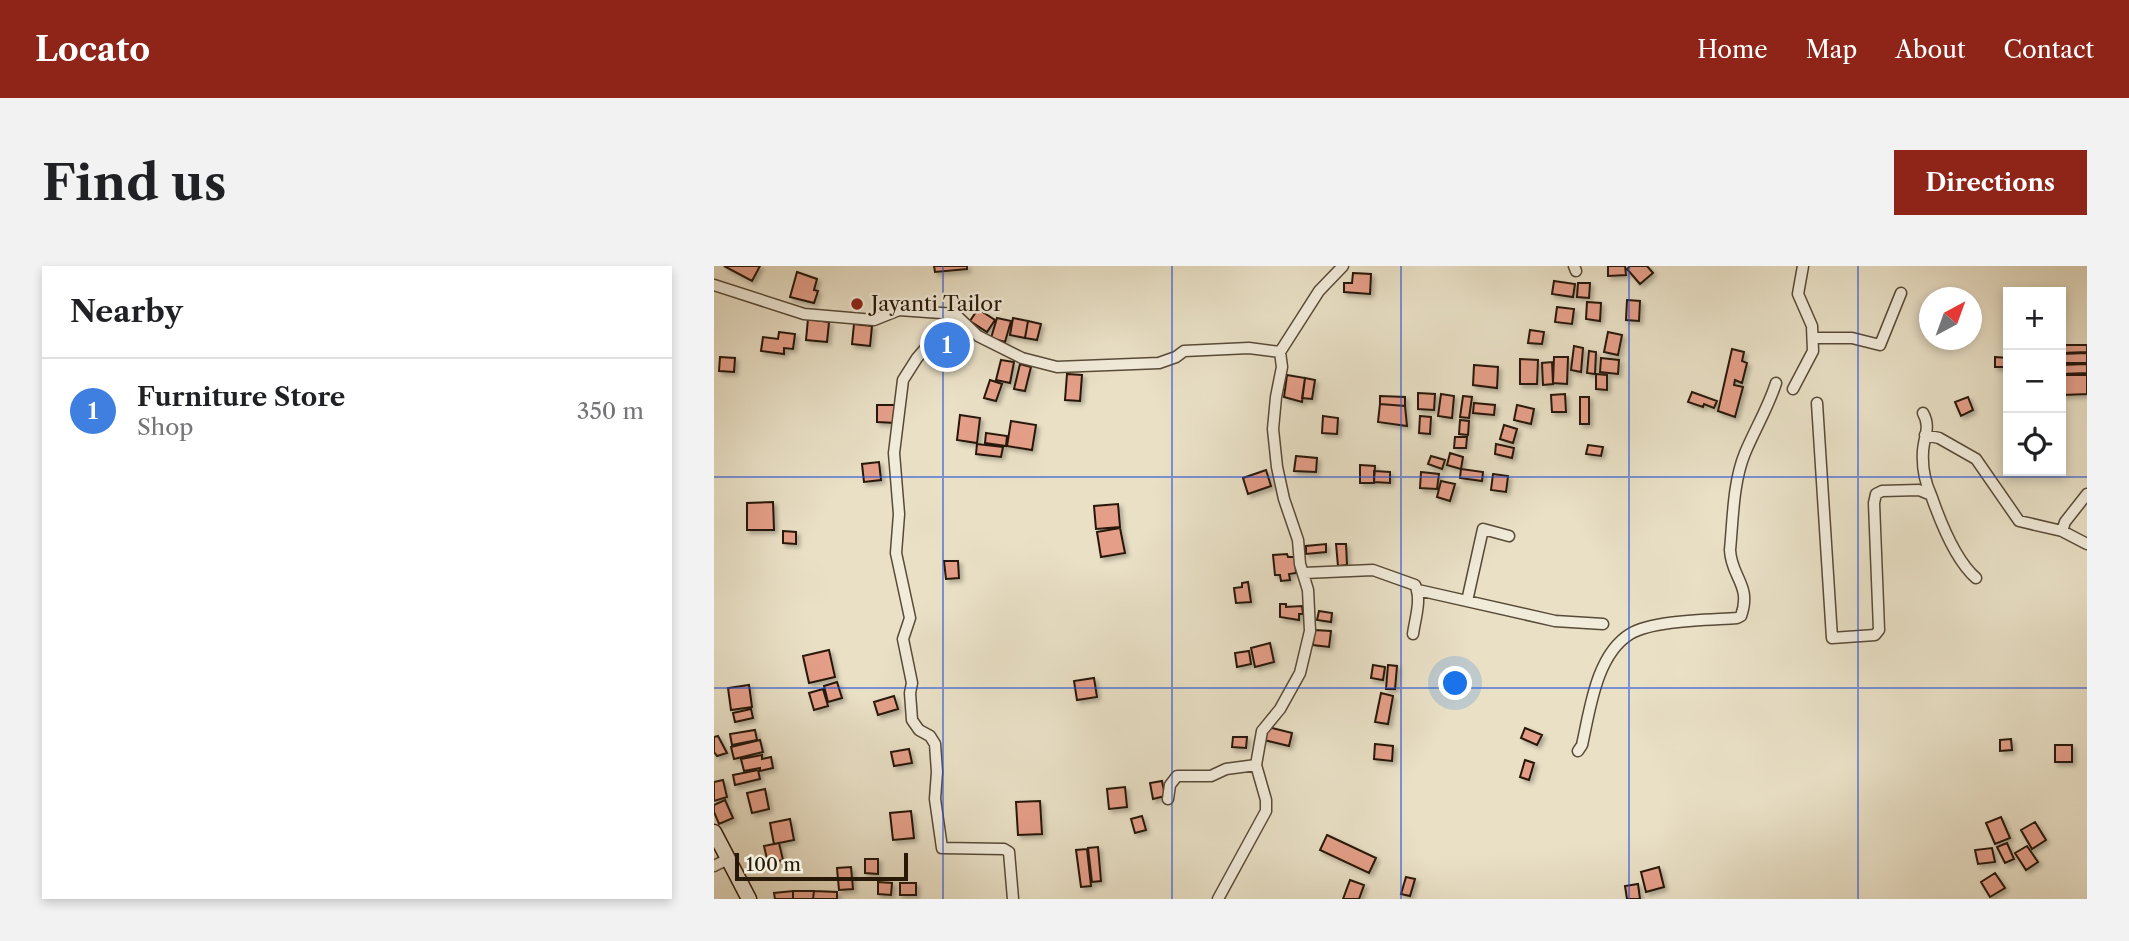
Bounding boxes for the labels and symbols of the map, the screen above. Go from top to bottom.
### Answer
north arrow [1919,287,1982,350]
place label: Jayanti Tailor [868,291,1002,316]
marker: Jayanti Tailor [849,296,865,312]
pin: 1 [924,319,970,371]
your location [1438,666,1472,700]
scale bar [735,850,908,882]

